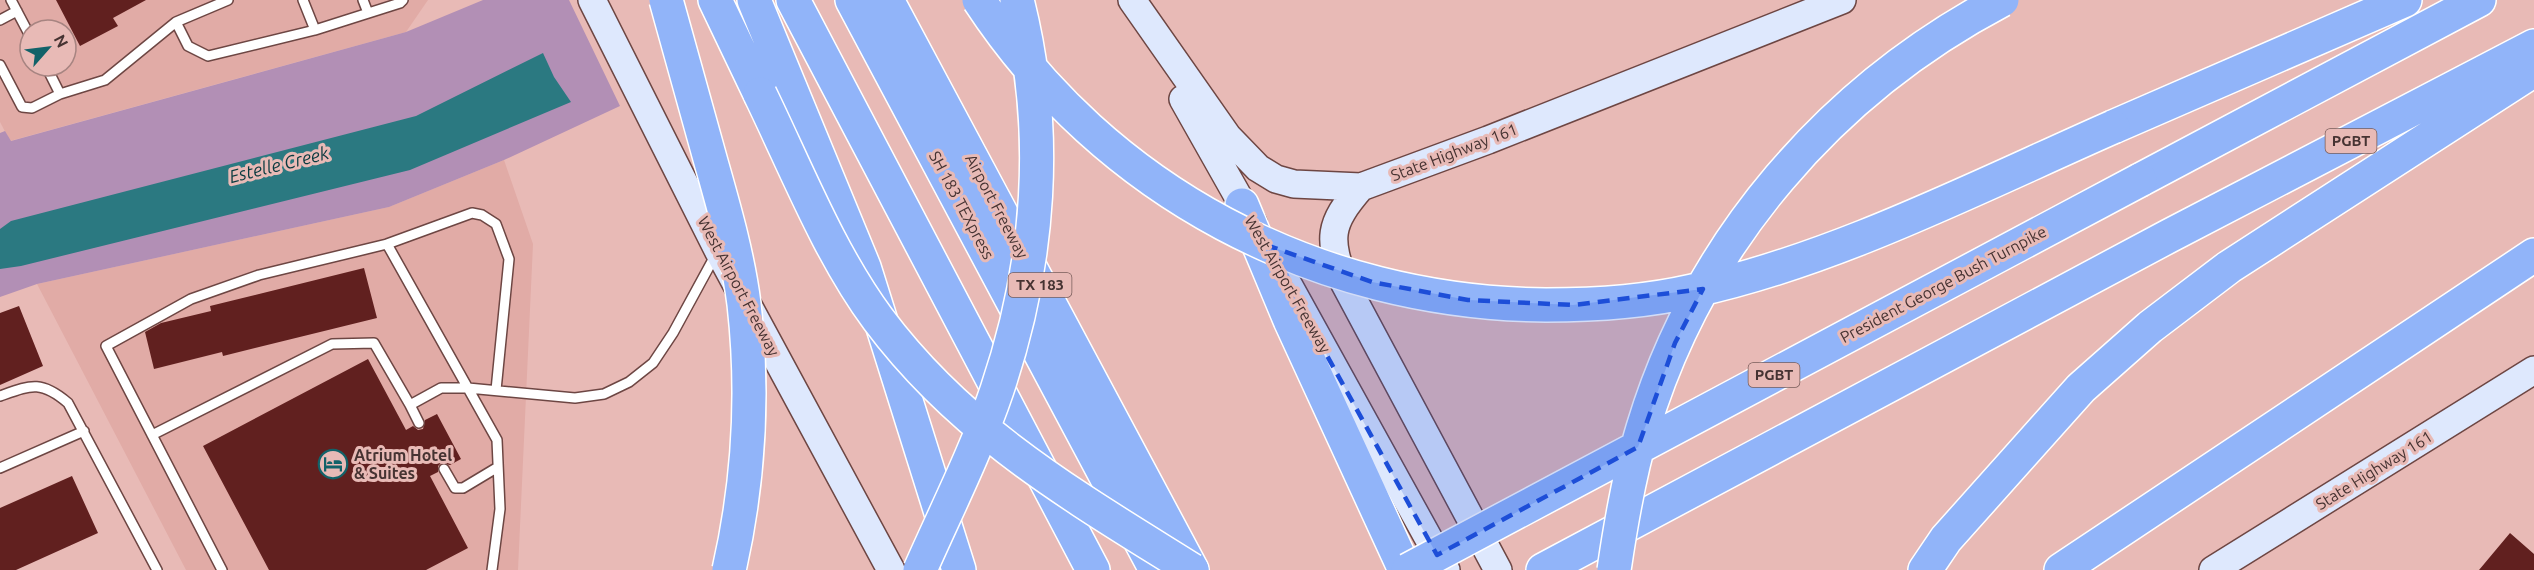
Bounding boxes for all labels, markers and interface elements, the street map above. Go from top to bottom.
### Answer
north arrow [18,18,78,78]
text: N [50,31,72,50]
street label: State Highway 161 [1388,120,1520,184]
road number: PGBT [2326,129,2376,153]
water label: Estelle Creek [227,142,331,186]
street label: SH 183 TEXpress [926,148,998,262]
street label: Airport Freeway [962,151,1032,261]
street label: West Airport Freeway [1241,212,1335,356]
street label: West Airport Freeway [695,213,784,359]
street label: President George Bush Turnpike [1837,222,2049,346]
road number: TX 183 [1008,273,1072,297]
road number: PGBT [1748,363,1800,387]
street label: State Highway 161 [2312,427,2436,513]
place label: Atrium Hotel & Suites [354,446,452,482]
hotel icon: Atrium Hotel & Suites [317,448,349,480]

